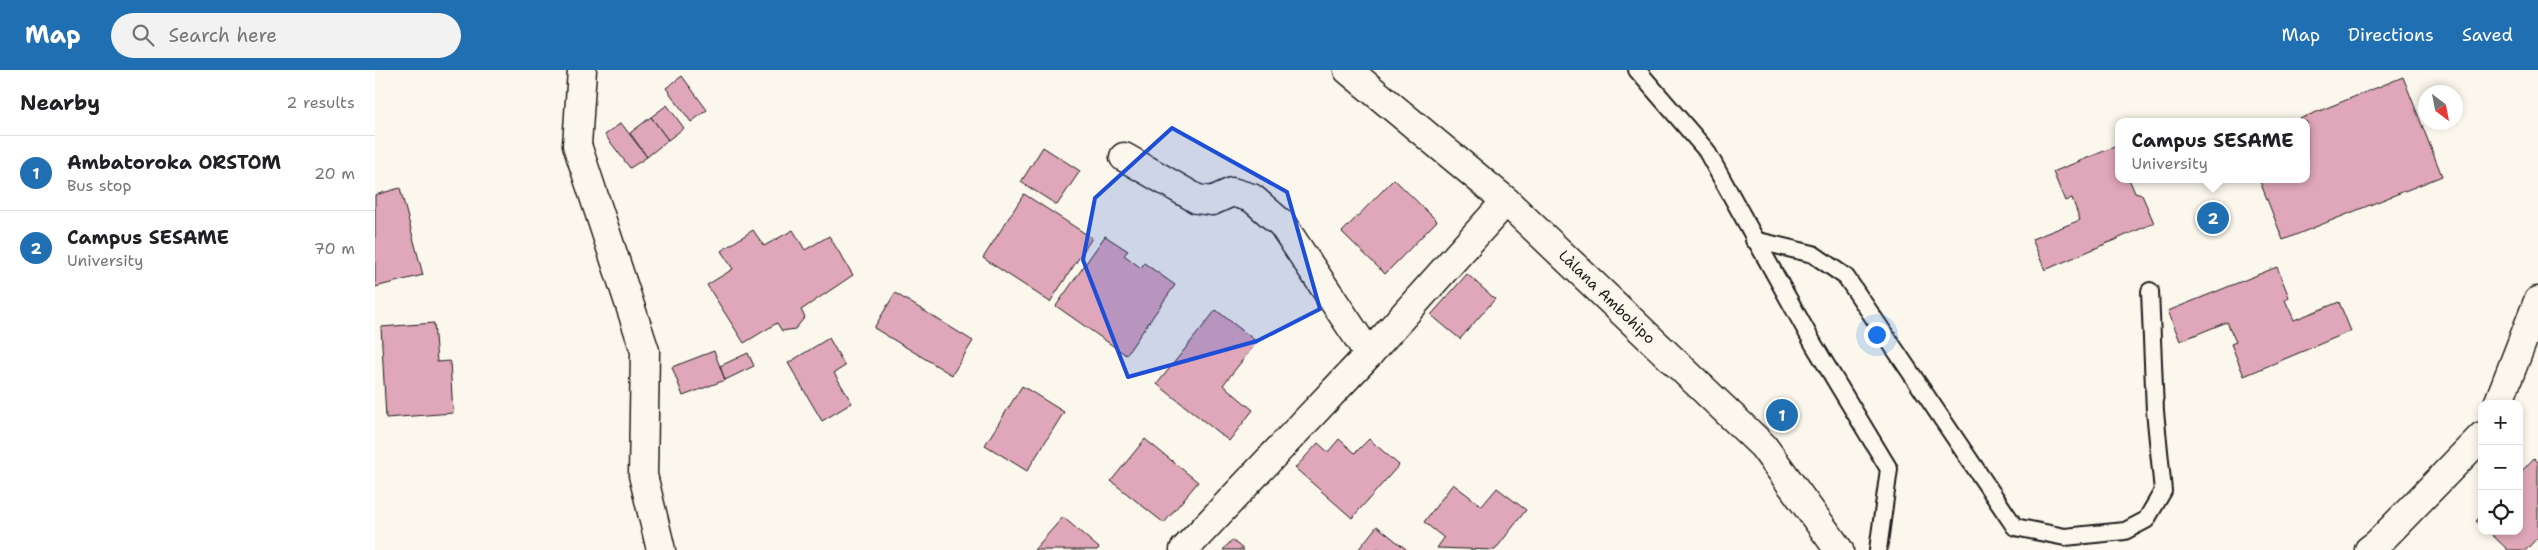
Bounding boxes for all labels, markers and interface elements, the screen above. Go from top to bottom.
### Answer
search box [111,13,461,58]
text: Map [25,19,81,51]
icon: search [129,21,157,49]
text: Search here [169,23,277,48]
text: Map [2282,23,2320,47]
text: Directions [2348,23,2434,47]
text: Saved [2462,23,2513,47]
north arrow [2418,85,2463,130]
text: Nearby [20,89,100,117]
text: 2 results [286,92,355,113]
popup [2115,118,2310,183]
text: Campus SESAME [2131,128,2294,153]
text: Ambatoroka ORSTOM [67,150,281,175]
text: University [2131,153,2208,174]
text: 1 [32,163,40,184]
text: 20 m [314,163,355,184]
text: Bus stop [67,175,132,196]
pin: 2 [2197,199,2229,237]
text: Campus SESAME [67,225,229,250]
text: 2 [30,238,42,259]
text: 70 m [314,238,355,259]
street label: Làlana Ambohipo [1554,246,1660,348]
text: University [67,250,143,271]
your location [1864,322,1890,348]
pin: 1 [1766,396,1798,434]
map controls [2478,400,2523,535]
button: + [2478,400,2523,445]
button: − [2478,445,2523,490]
button: locate [2478,490,2523,535]

